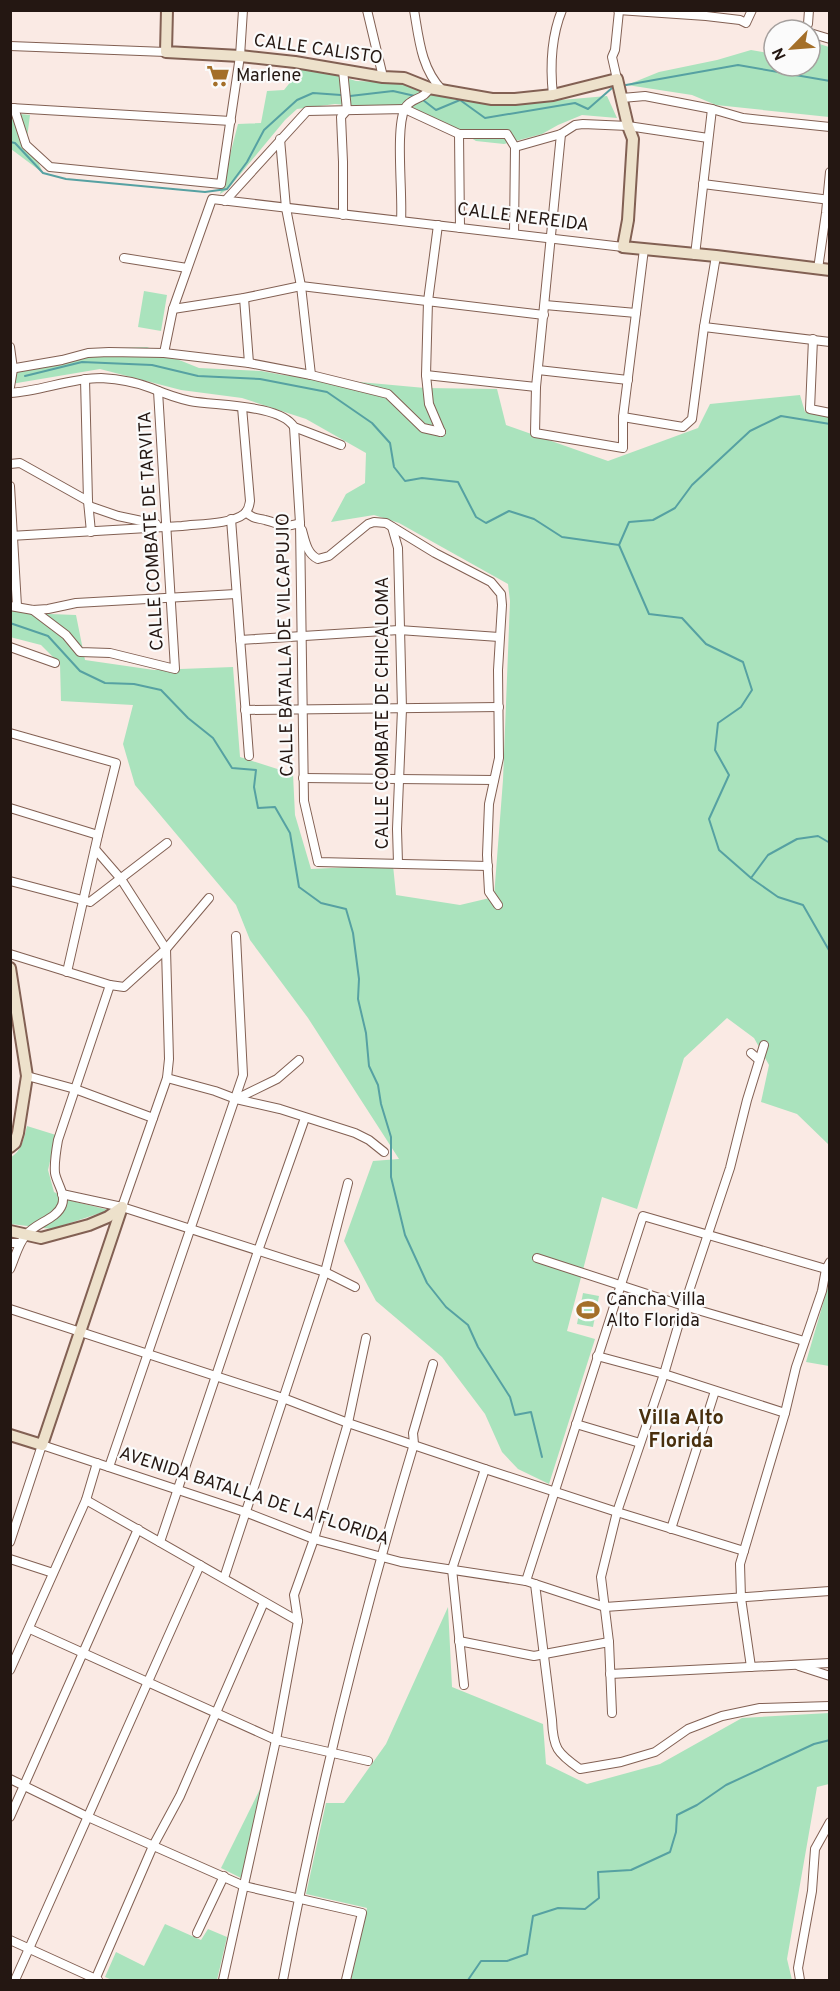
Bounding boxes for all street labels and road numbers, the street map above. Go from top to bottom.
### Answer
street label: CALLE CALISTO [252,30,384,70]
street label: CALLE NEREIDA [456,198,590,238]
street label: CALLE COMBATE DE TARVITA [134,411,170,651]
street label: CALLE BATALLA DE VILCAPUJIO [272,513,300,777]
street label: CALLE COMBATE DE CHICALOMA [372,577,395,849]
street label: AVENIDA BATALLA DE LA FLORIDA [116,1442,392,1552]

